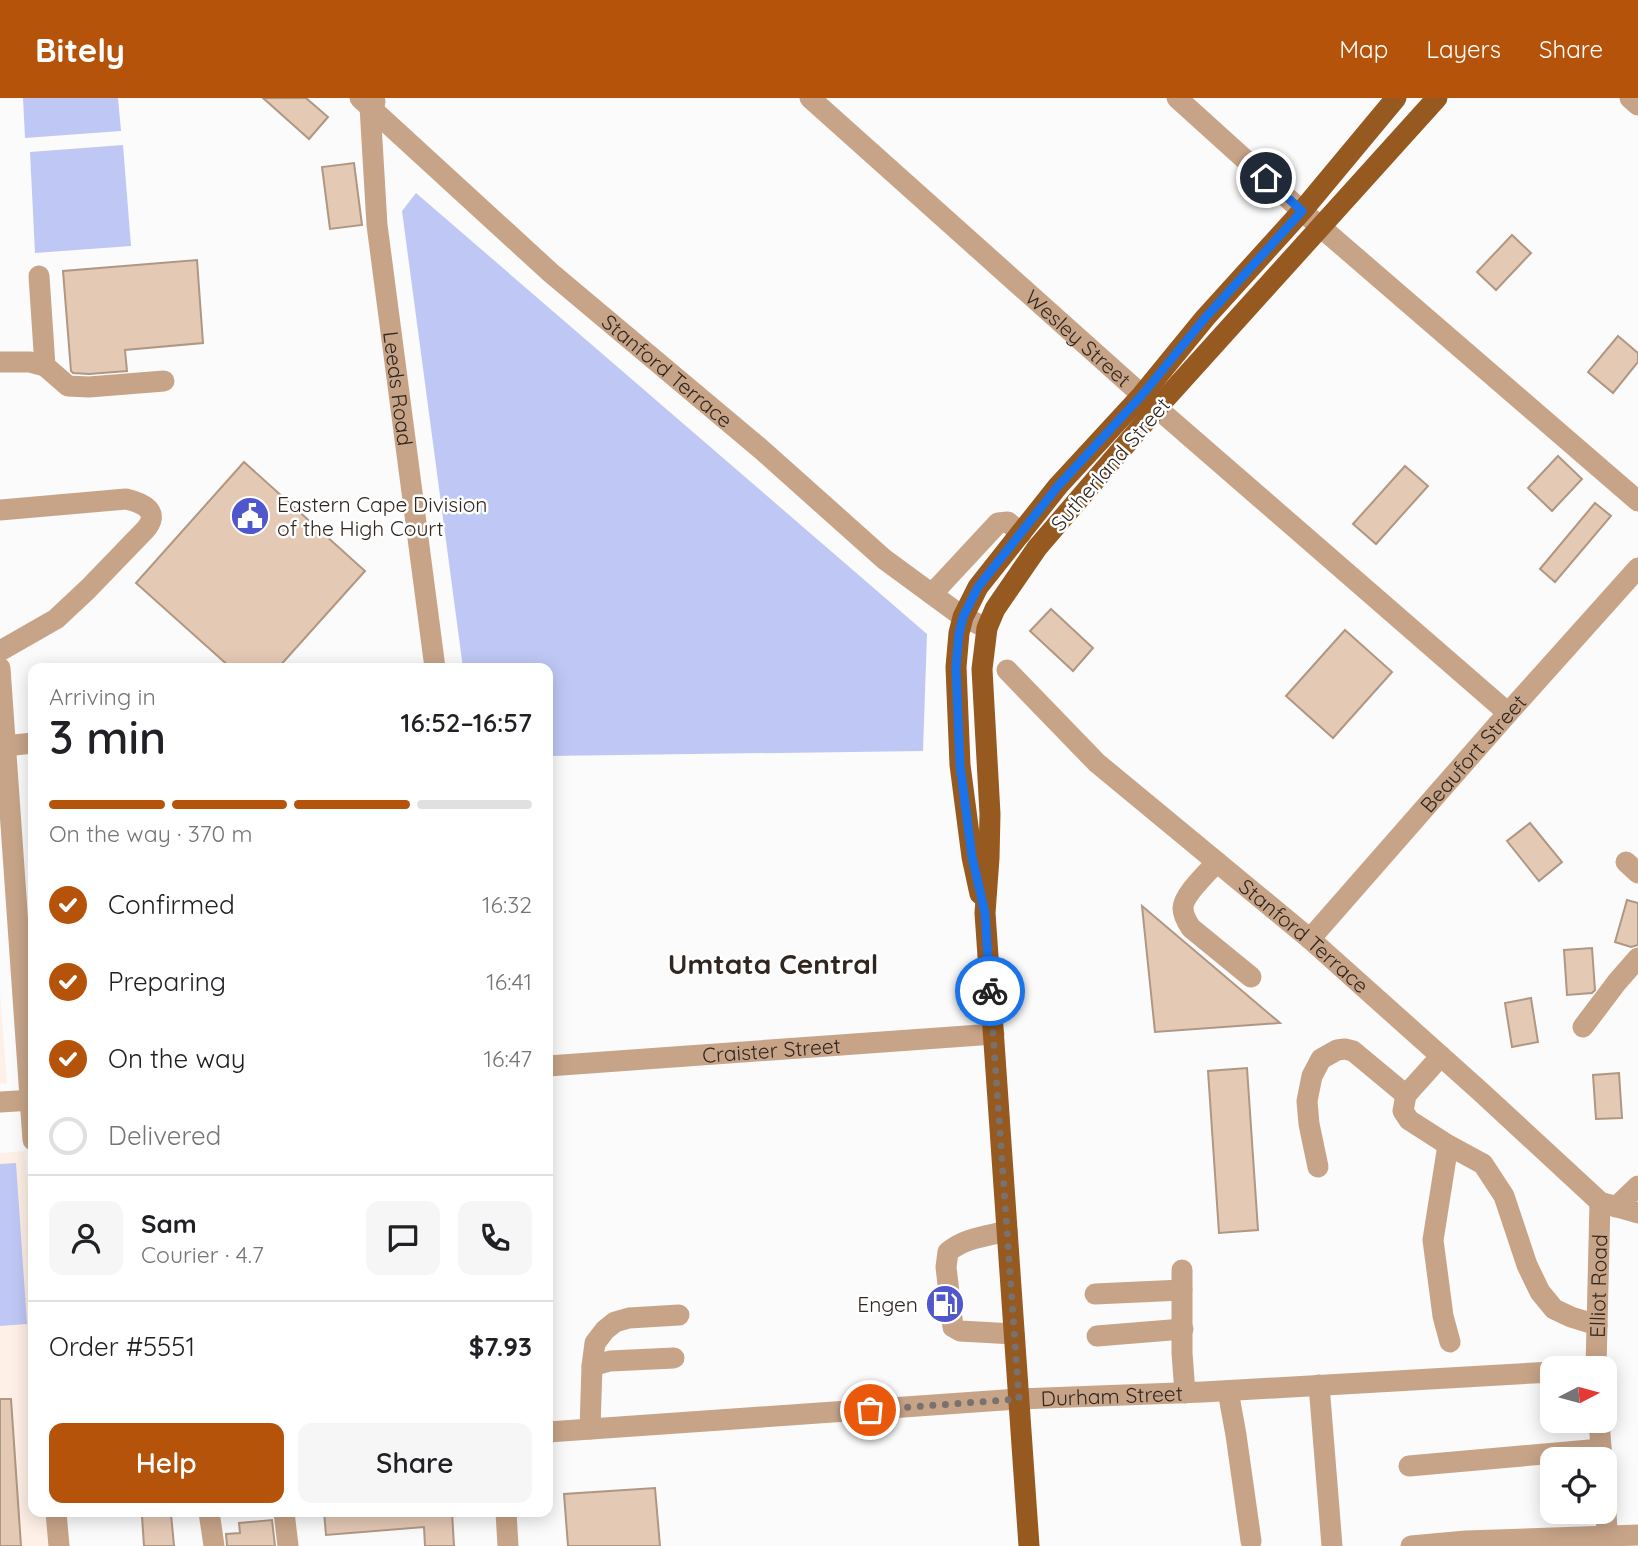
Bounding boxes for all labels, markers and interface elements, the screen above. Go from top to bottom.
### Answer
text: Bitely [35,29,125,70]
text: Map [1339,34,1388,64]
text: Layers [1426,34,1501,64]
text: Share [1539,34,1603,64]
pin [1236,148,1296,208]
icon: home [1247,159,1285,197]
street label: Wesley Street [1020,284,1137,392]
street label: Stanford Terrace [597,308,738,433]
street label: Leeds Road [378,329,419,447]
street label: Sutherland Street [1045,392,1175,536]
place label: Eastern Cape Division of the High Court [277,491,487,541]
public building icon: Eastern Cape Division of the High Court [229,495,271,537]
text: Arriving in [49,682,156,711]
street label: Beaufort Street [1414,689,1531,817]
text: 16:52–16:57 [401,706,532,739]
text: 3 min [49,708,166,766]
text: On the way · 370 m [49,819,253,848]
street label: Stanford Terrace [1234,873,1374,999]
icon: check [49,886,87,924]
text: Confirmed [108,888,235,921]
text: 16:32 [482,890,532,919]
district label: Umtata Central [668,946,878,981]
courier [955,956,1025,1026]
icon: check [49,963,87,1001]
text: Preparing [108,965,226,998]
text: 16:41 [486,967,532,996]
icon: bike [971,972,1009,1010]
street label: Craister Street [701,1032,842,1068]
icon: check [49,1040,87,1078]
text: On the way [108,1042,246,1075]
text: 16:47 [484,1044,532,1073]
text: Delivered [108,1119,221,1152]
button: person [49,1201,123,1275]
button: chat [366,1201,440,1275]
button: phone [458,1201,532,1275]
text: Sam [141,1207,197,1240]
street label: Elliot Road [1584,1234,1612,1338]
text: Courier · 4.7 [141,1240,264,1269]
fuel station icon: Engen [924,1283,966,1325]
place label: Engen [857,1291,918,1317]
text: Order #5551 [49,1330,195,1363]
text: $7.93 [469,1330,532,1363]
north arrow [1540,1356,1617,1433]
map controls [1540,1356,1617,1524]
pin [840,1380,900,1440]
street label: Durham Street [1040,1380,1183,1411]
icon: bag [851,1391,889,1429]
button: Help [49,1423,284,1503]
button: Share [298,1423,532,1503]
button: locate [1540,1447,1617,1524]

